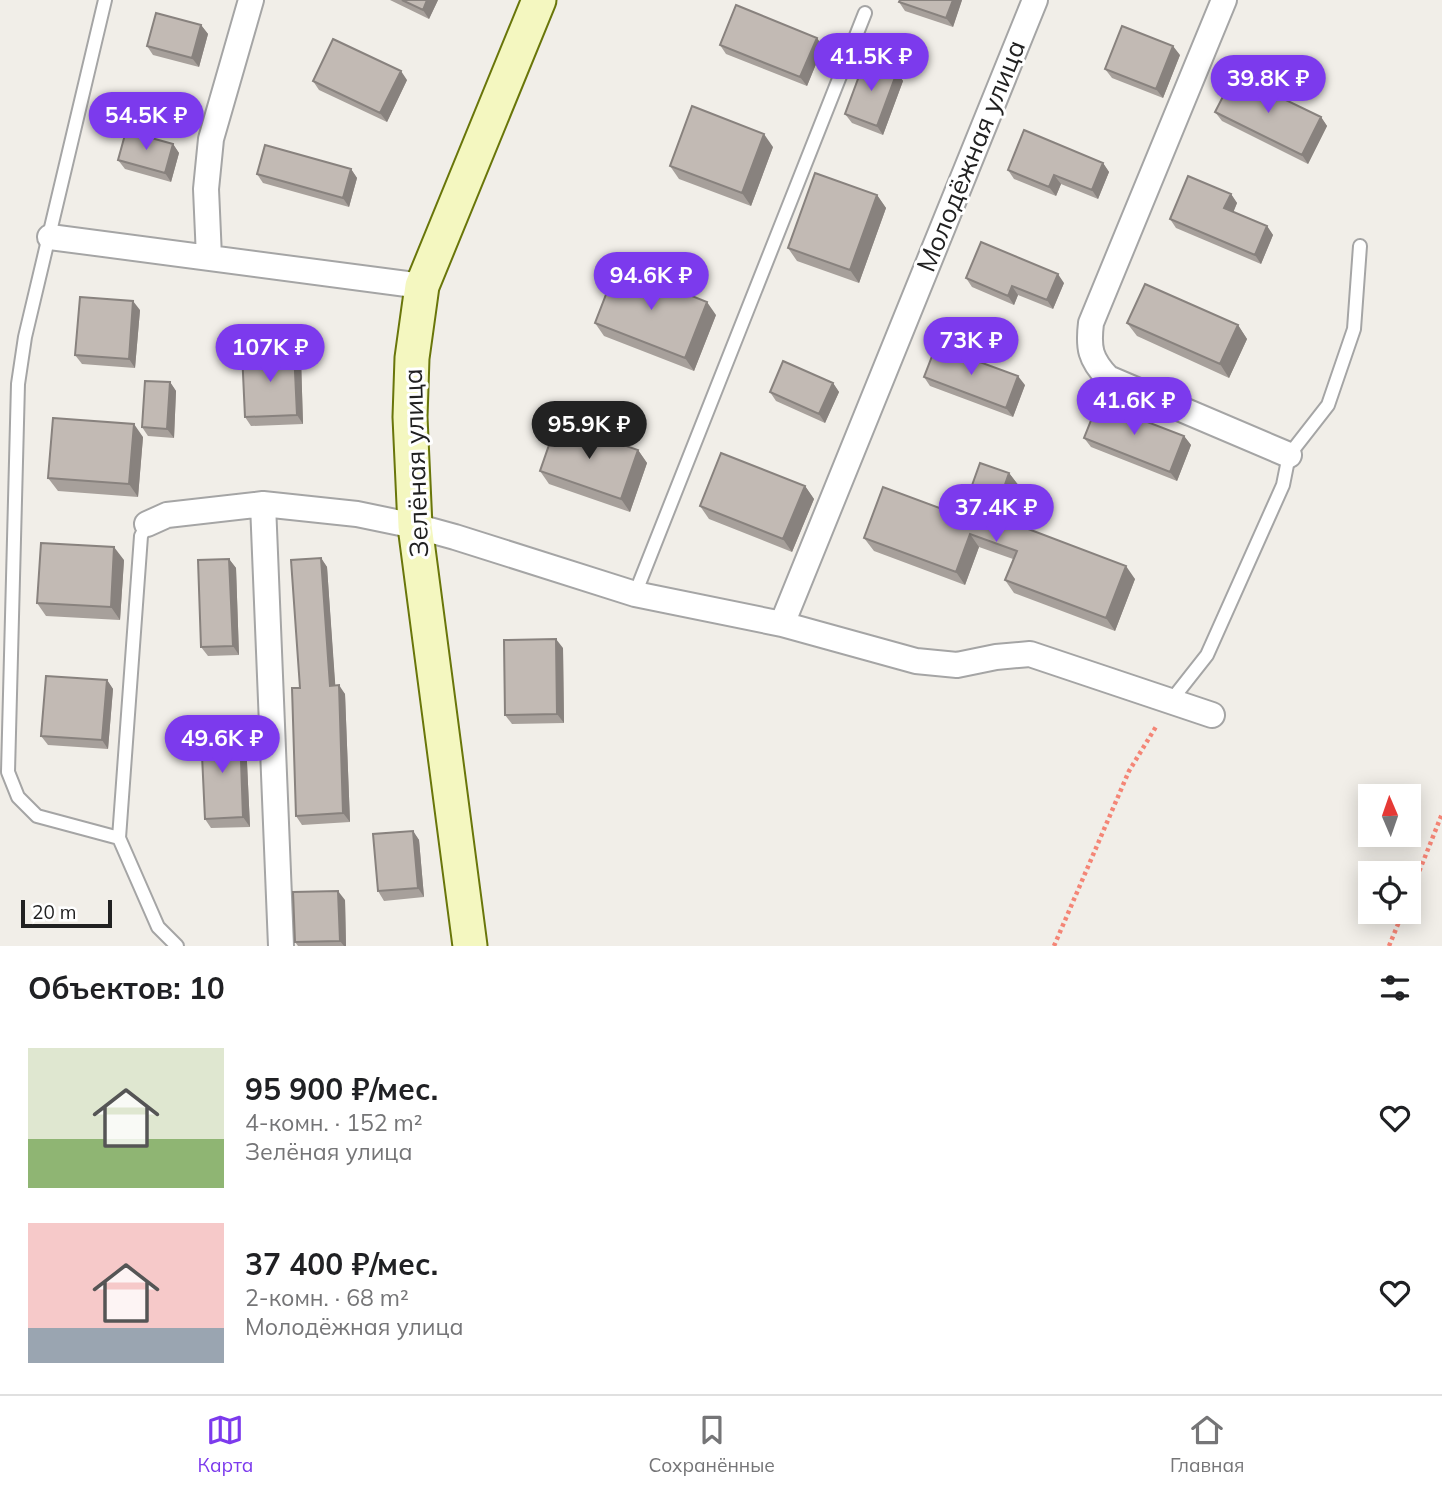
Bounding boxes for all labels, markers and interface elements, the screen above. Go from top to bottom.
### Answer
pin: 41.5K ₽ [806,34,936,93]
street label: Молодёжная улица [909,35,1032,276]
text: 41.5K ₽ [830,41,912,70]
pin: 39.8K ₽ [1203,55,1333,115]
text: 39.8K ₽ [1227,63,1309,92]
pin: 54.5K ₽ [81,92,211,152]
text: 54.5K ₽ [105,100,187,129]
pin: 94.6K ₽ [586,252,716,312]
text: 94.6K ₽ [610,260,692,289]
pin: 73K ₽ [922,318,1020,377]
pin: 107K ₽ [213,324,327,384]
text: 73K ₽ [939,325,1003,354]
text: 107K ₽ [232,332,308,361]
street label: Зелёная улица [396,368,435,558]
pin: 41.6K ₽ [1069,378,1199,437]
text: 41.6K ₽ [1093,385,1175,414]
pin: 95.9K ₽ [524,402,654,461]
text: 95.9K ₽ [548,409,630,438]
pin: 37.4K ₽ [931,484,1061,544]
text: 37.4K ₽ [955,492,1037,521]
pin: 49.6K ₽ [157,716,287,775]
text: 49.6K ₽ [181,723,263,752]
north arrow [1358,784,1421,847]
map controls [1358,784,1421,924]
button: locate [1358,861,1421,924]
scale bar [21,897,112,929]
text: 20 m [32,900,76,924]
text: Объектов: 10 [28,969,225,1007]
icon: filters [1376,969,1414,1007]
text: 95 900 ₽/мес. [245,1070,438,1108]
icon: home [84,1076,168,1160]
icon: heart [1376,1099,1414,1137]
text: 4-комн. · 152 m² [245,1108,423,1137]
text: Зелёная улица [245,1137,412,1166]
text: 37 400 ₽/мес. [245,1245,438,1283]
icon: home [84,1251,168,1335]
icon: heart [1376,1274,1414,1312]
text: 2-комн. · 68 m² [245,1283,409,1312]
text: Молодёжная улица [245,1312,463,1341]
tab: Карта [198,1411,253,1477]
tab: Сохранённые [648,1411,775,1477]
tab: Главная [1170,1411,1244,1477]

